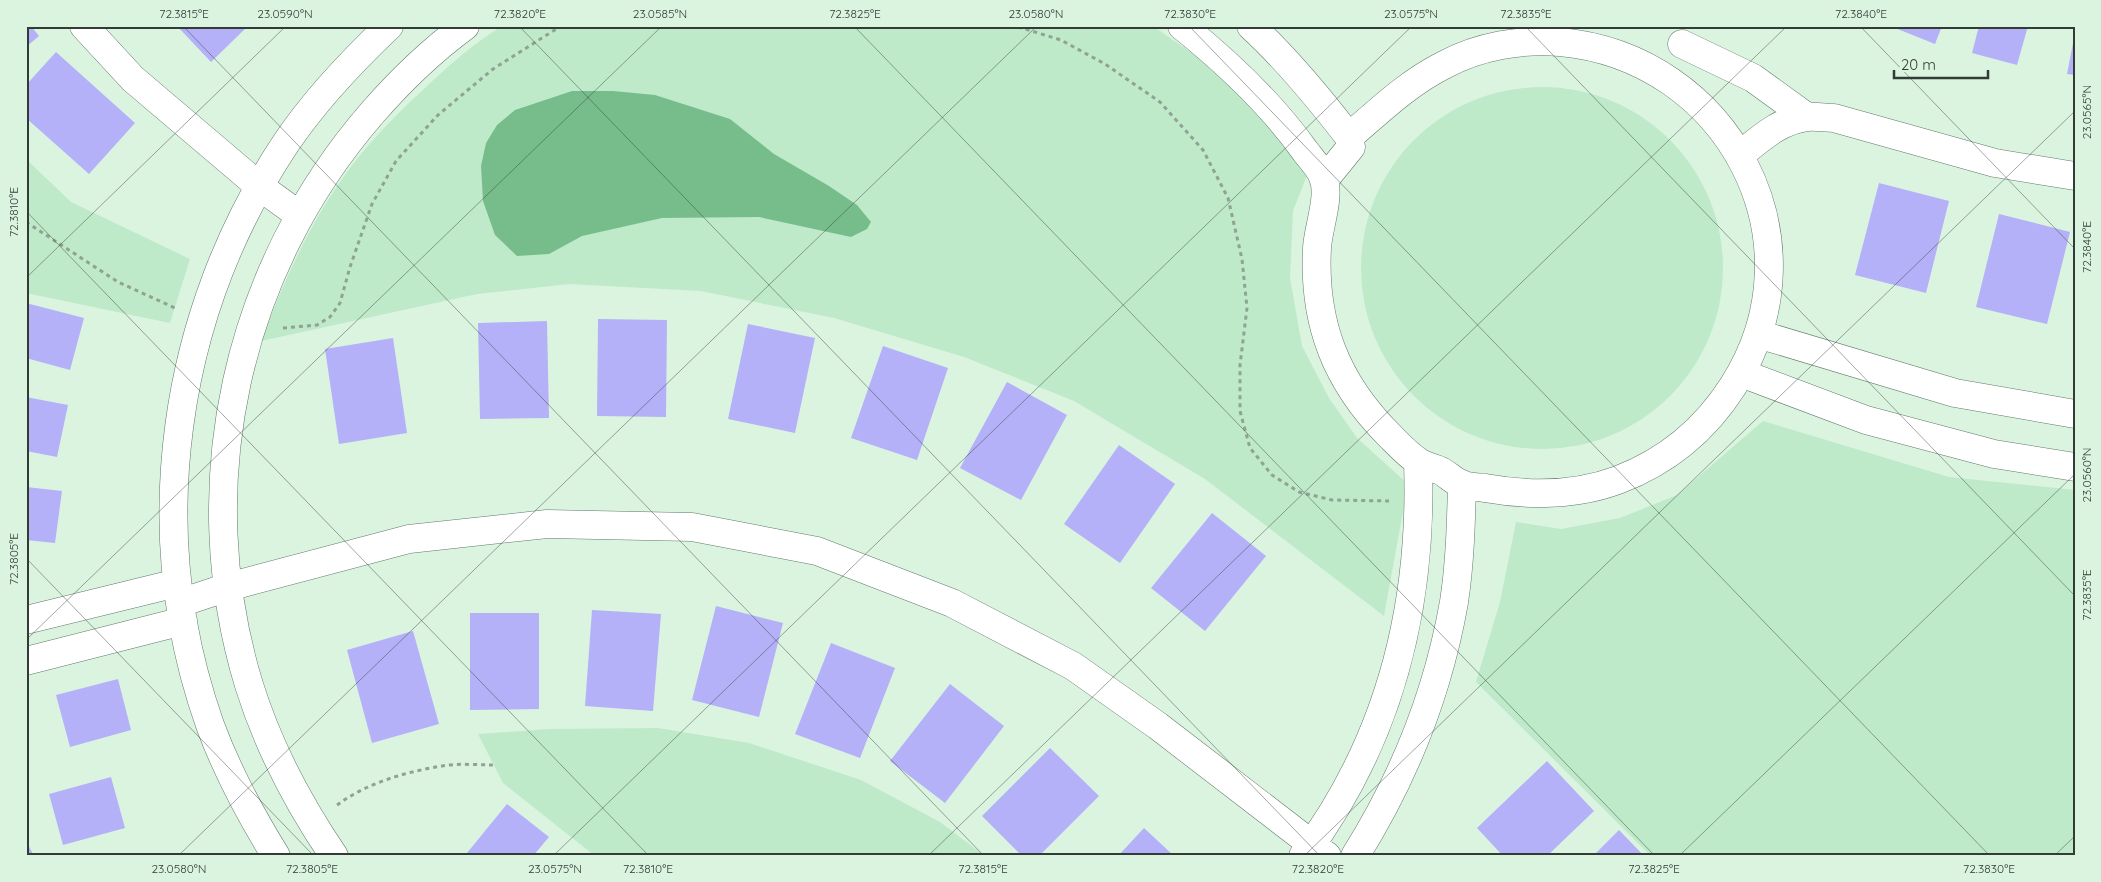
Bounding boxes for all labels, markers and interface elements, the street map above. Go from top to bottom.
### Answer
text: 72.3815°E [159,6,209,21]
text: 23.0590°N [257,6,313,21]
text: 72.3820°E [494,6,546,21]
text: 23.0585°N [633,6,687,21]
text: 72.3825°E [829,6,881,21]
text: 23.0580°N [1008,6,1064,21]
text: 72.3830°E [1164,6,1216,21]
text: 23.0575°N [1384,6,1438,21]
text: 72.3835°E [1500,6,1552,21]
text: 72.3840°E [1835,6,1887,21]
scale bar [1894,48,1987,80]
text: 20 m [1901,55,1936,74]
text: 23.0565°N [2079,85,2094,139]
text: 72.3810°E [6,187,21,237]
text: 72.3840°E [2079,221,2094,273]
text: 23.0560°N [2079,447,2094,503]
text: 72.3805°E [6,533,21,585]
text: 72.3835°E [2079,569,2094,621]
text: 23.0580°N [151,861,207,876]
text: 72.3805°E [286,861,338,876]
text: 23.0575°N [528,861,582,876]
text: 72.3810°E [623,861,673,876]
text: 72.3815°E [958,861,1008,876]
text: 72.3820°E [1292,861,1344,876]
text: 72.3825°E [1628,861,1680,876]
text: 72.3830°E [1963,861,2015,876]

